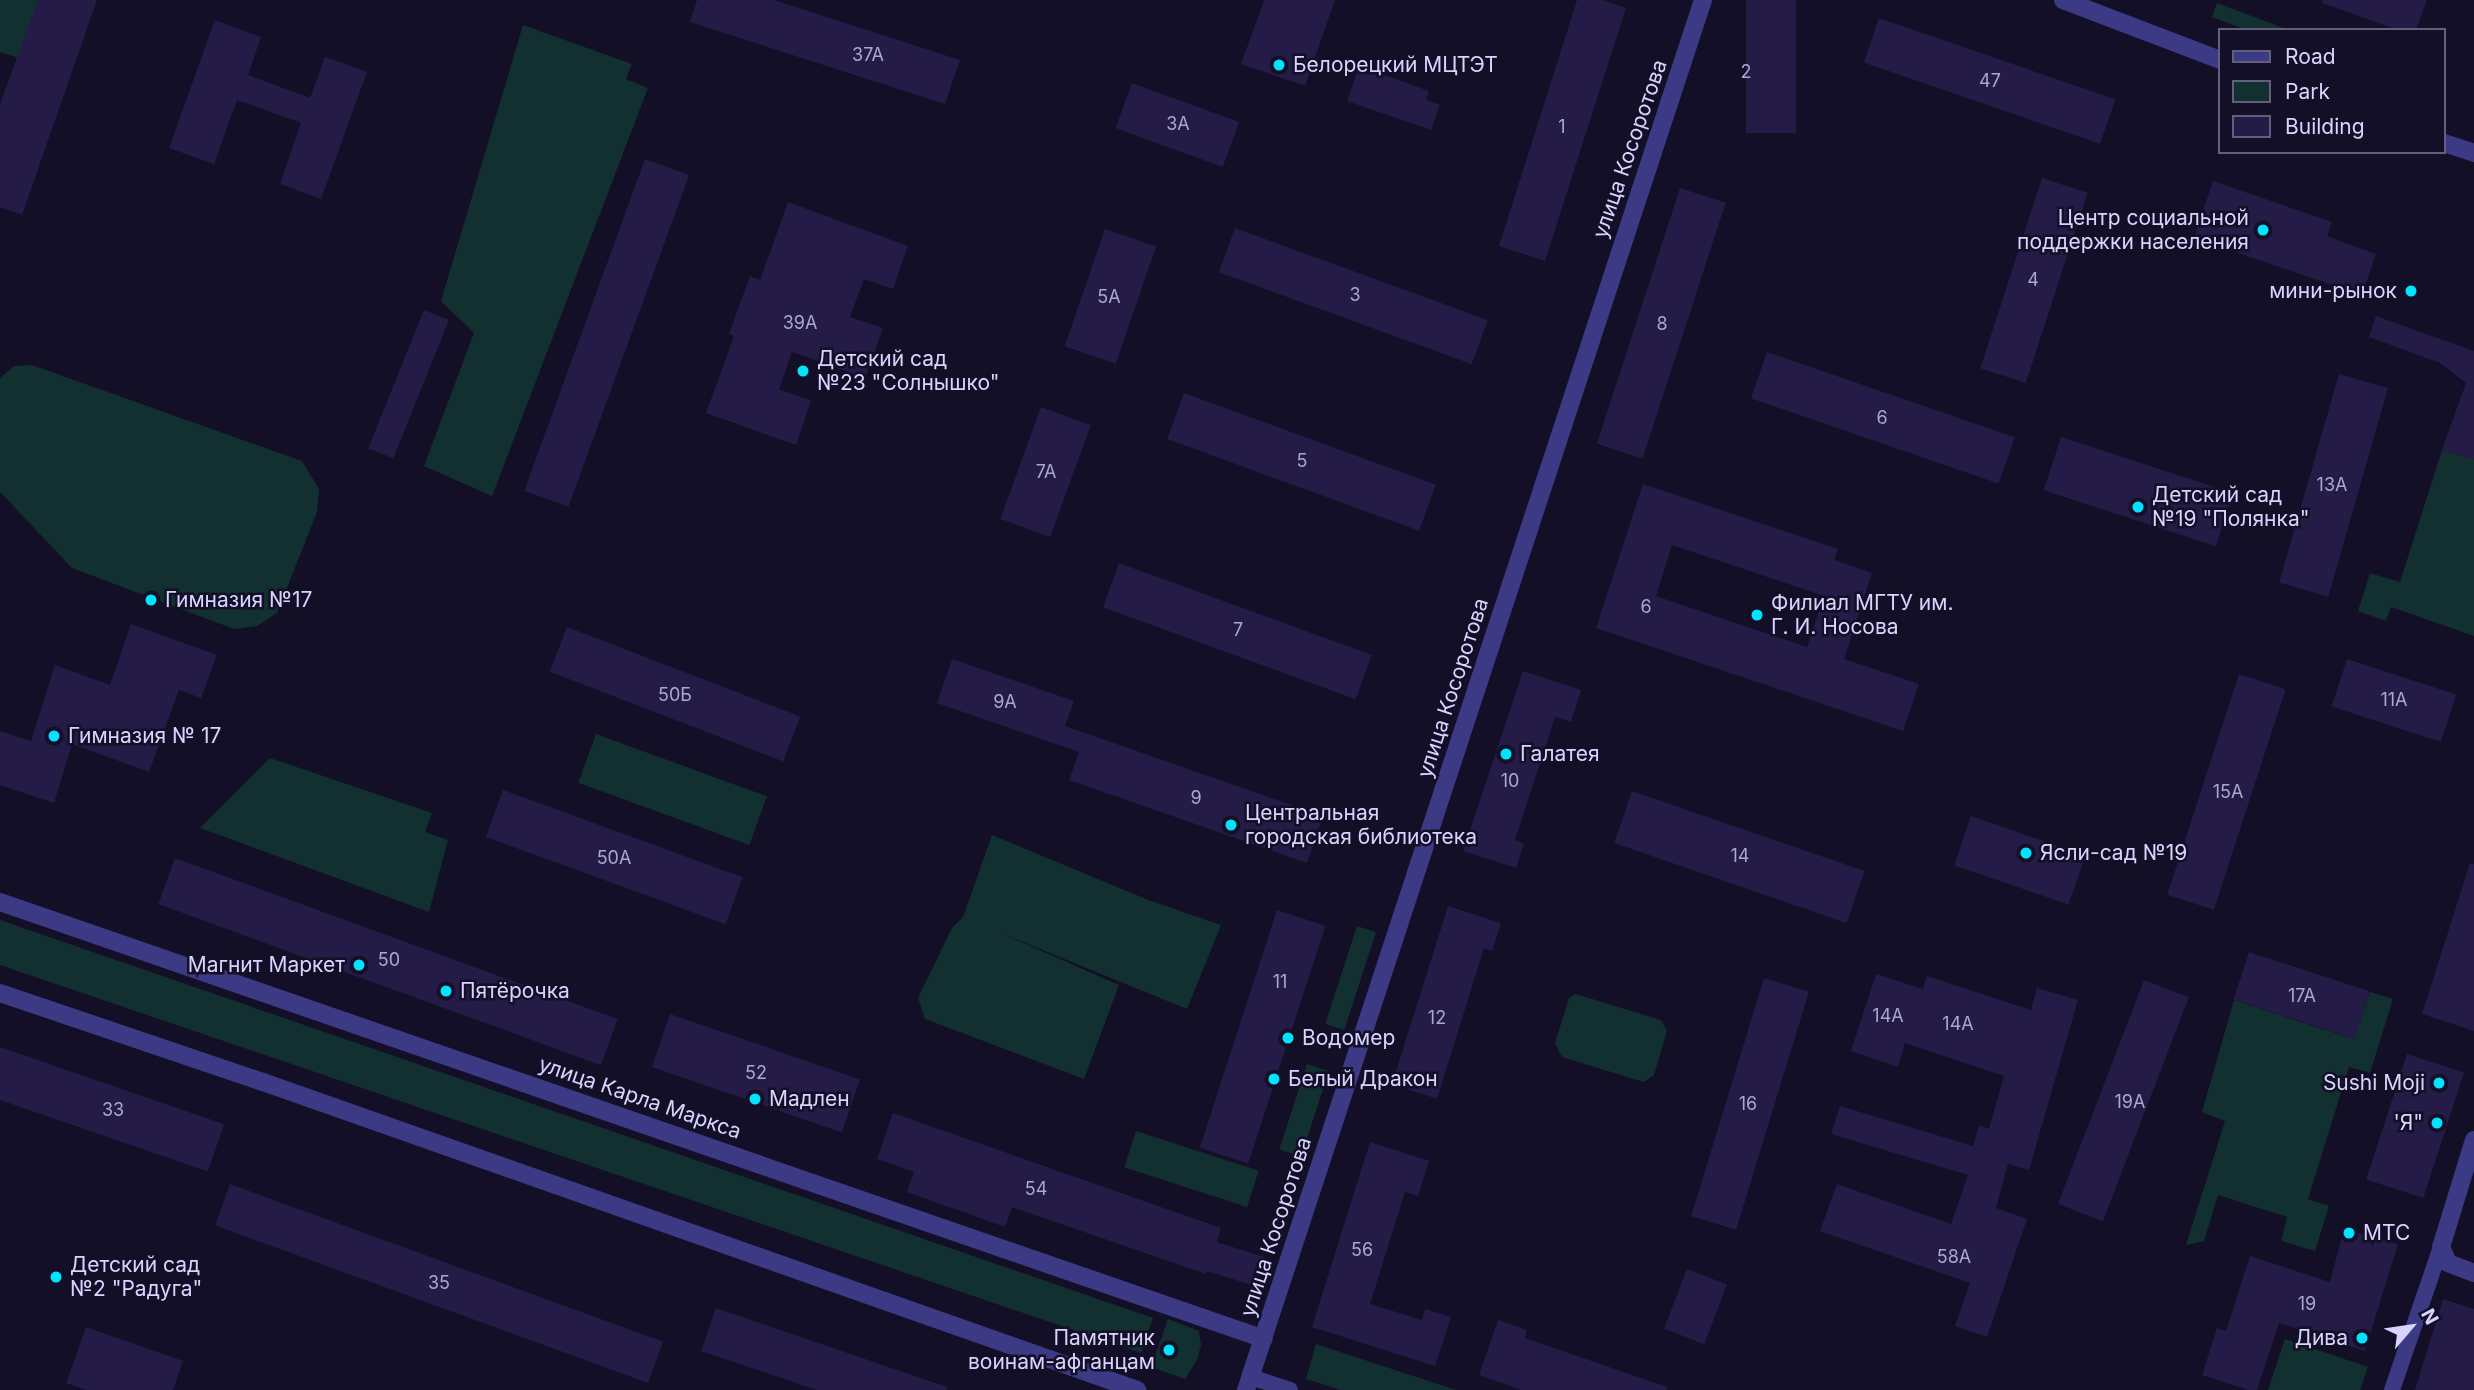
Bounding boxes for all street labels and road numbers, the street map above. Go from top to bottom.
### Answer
street label: улица Косоротова [1588,56,1672,242]
street label: улица Косоротова [1412,595,1494,781]
street label: улица Карла Маркса [535,1051,745,1145]
street label: улица Косоротова [1235,1134,1317,1320]

